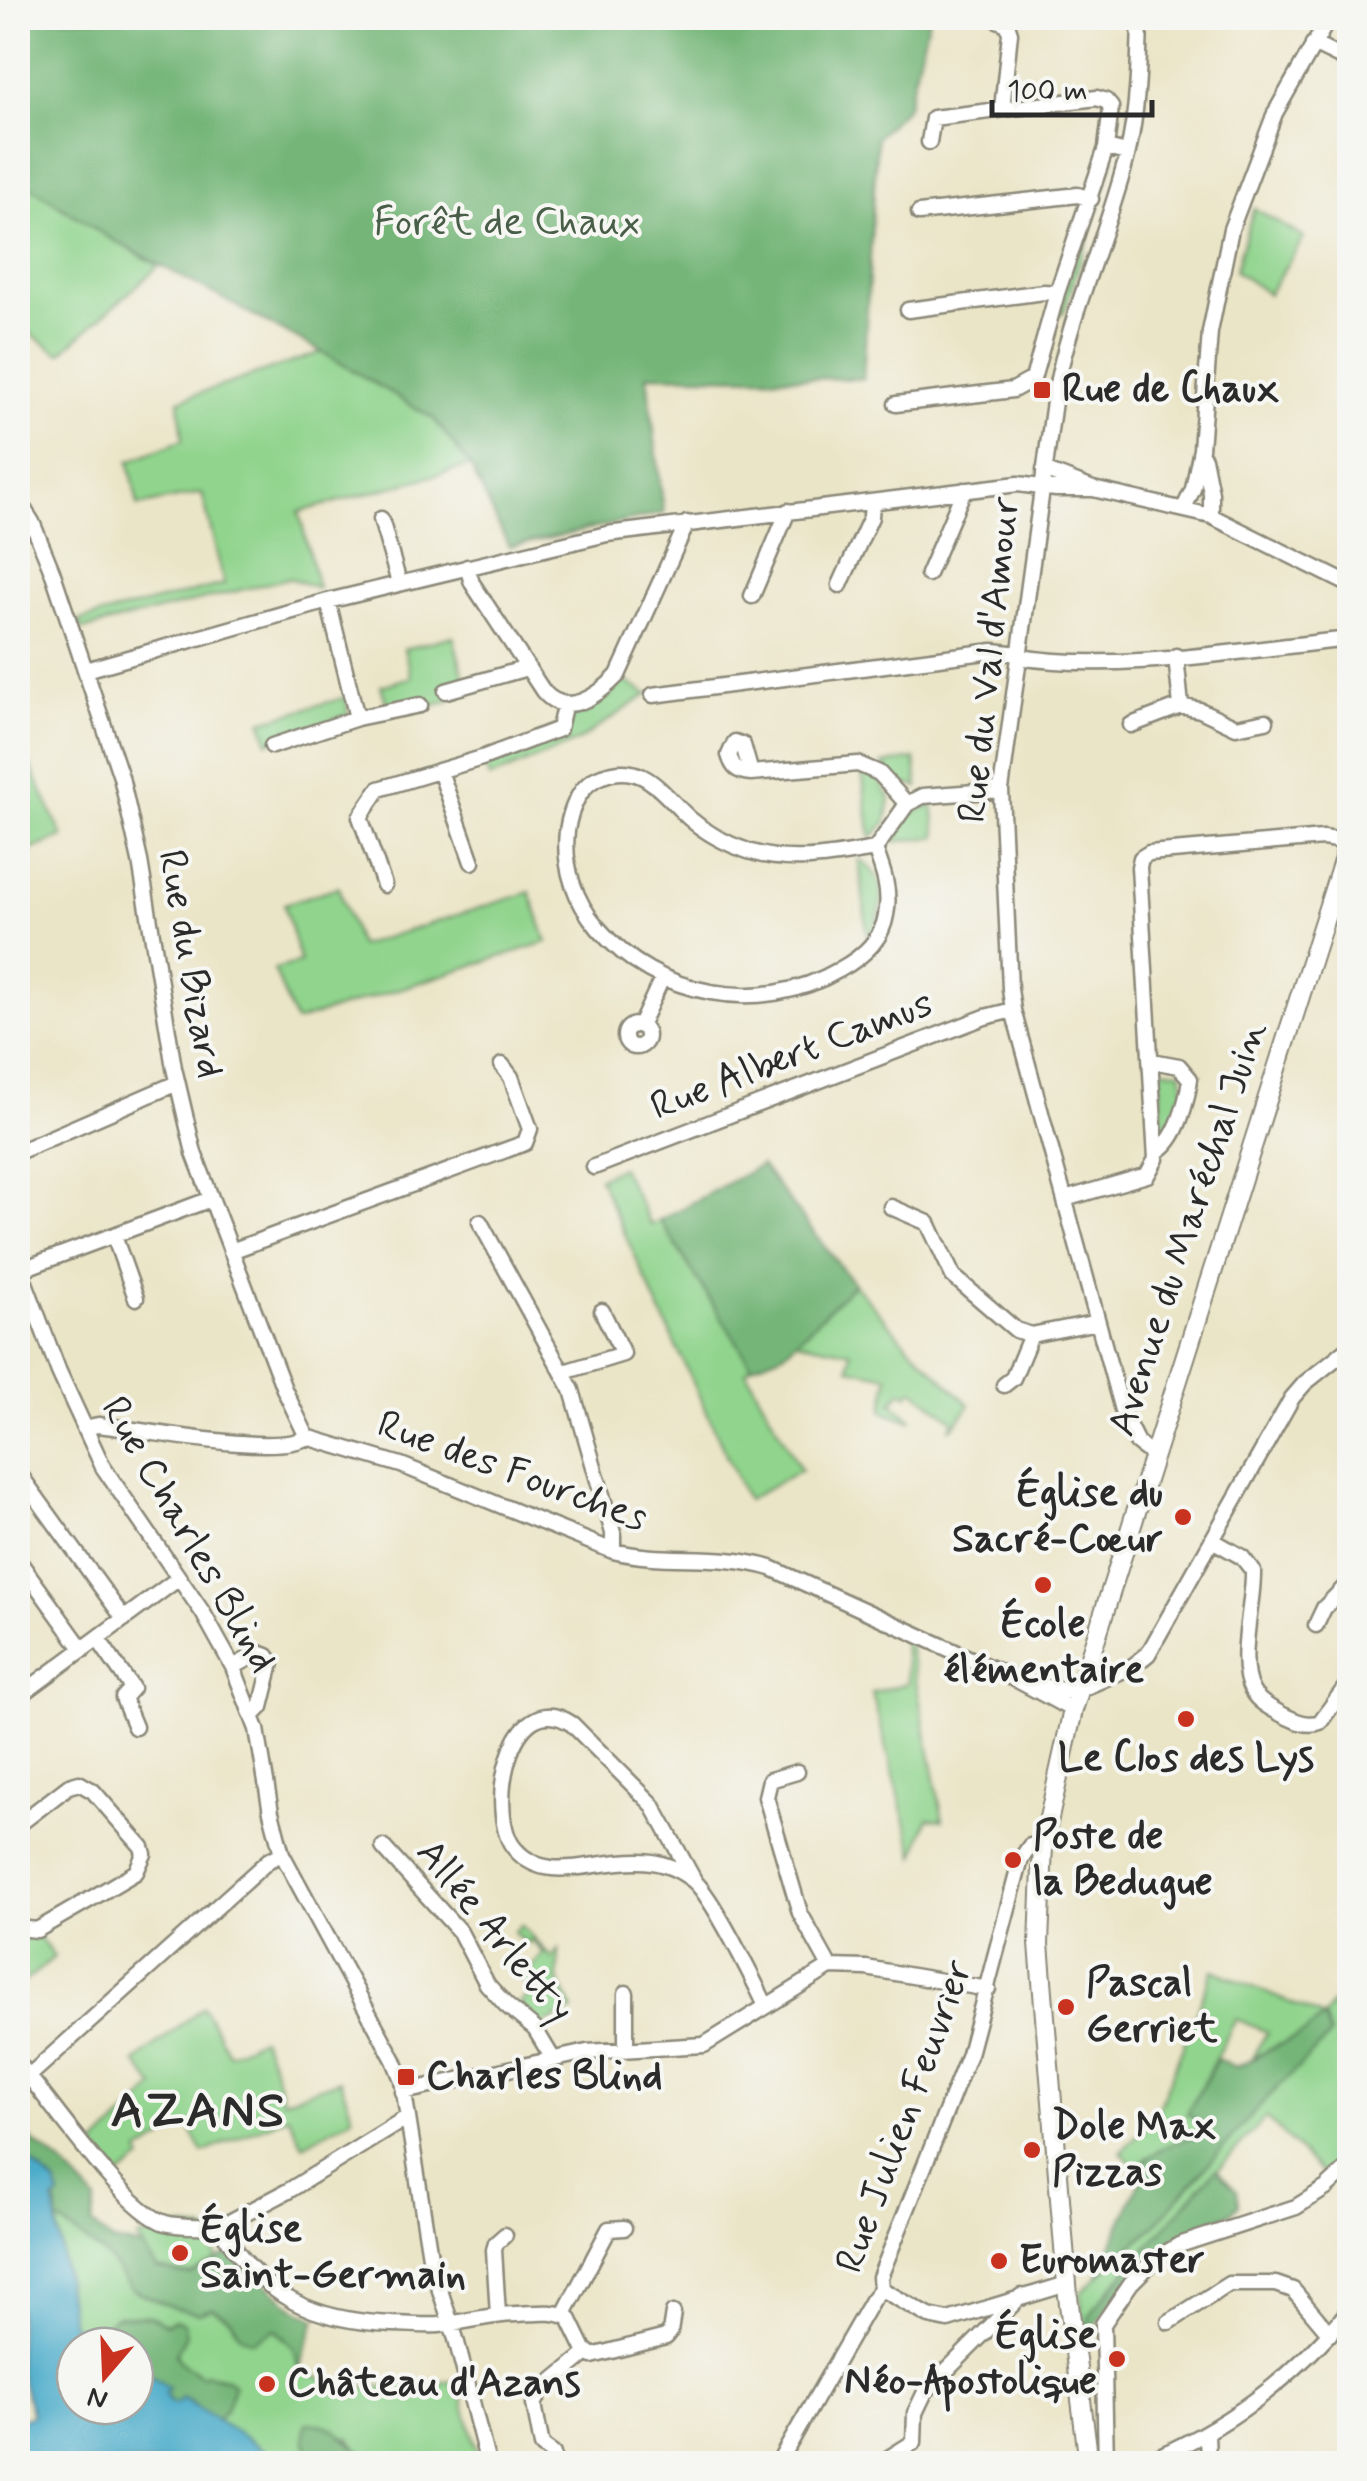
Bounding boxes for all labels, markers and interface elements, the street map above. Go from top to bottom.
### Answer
scale bar [992,55,1152,117]
text: 100 m [1007,72,1088,111]
park label: Forêt de Chaux [374,197,640,249]
place label: Rue de Chaux [1062,364,1280,416]
marker: Rue de Chaux [1031,379,1053,401]
street label: Rue du Val d'Amour [947,494,1033,825]
street label: Rue du Bizard [144,846,236,1082]
street label: Rue Albert Camus [644,978,940,1134]
street label: Avenue du Maréchal Juin [1096,1015,1280,1443]
street label: Rue Charles Blind [88,1388,288,1682]
street label: Rue des Fourches [370,1399,654,1545]
place label: Église du Sacré-Cœur [952,1466,1163,1566]
marker: Église du Sacré-Cœur [1172,1506,1194,1528]
marker: École élémentaire [1032,1574,1054,1596]
place label: École élémentaire [942,1597,1144,1697]
marker: Le Clos des Lys [1175,1708,1197,1730]
place label: Le Clos des Lys [1058,1733,1314,1785]
place label: Poste de la Bedugue [1033,1811,1213,1910]
street label: Allée Arletty [404,1829,584,2035]
marker: Poste de la Bedugue [1002,1849,1024,1871]
street label: Rue Julien Feuvrier [824,1953,986,2280]
place label: Pascal Gerriet [1086,1958,1218,2056]
marker: Pascal Gerriet [1055,1996,1077,2018]
place label: Charles Blind [426,2051,662,2103]
marker: Charles Blind [395,2066,417,2088]
district label: AZANS [111,2079,287,2145]
place label: Dole Max Pizzas [1052,2101,1217,2199]
marker: Dole Max Pizzas [1021,2139,1043,2161]
place label: Église Saint-Germain [200,2202,466,2302]
place label: Euromaster [1019,2235,1205,2287]
marker: Église Saint-Germain [169,2242,191,2264]
marker: Euromaster [988,2250,1010,2272]
place label: Église Néo-Apostolique [844,2308,1097,2412]
north arrow [55,2326,155,2426]
marker: Église Néo-Apostolique [1106,2348,1128,2370]
place label: Château d'Azans [287,2358,581,2410]
marker: Château d'Azans [256,2373,278,2395]
text: N [83,2377,113,2418]

